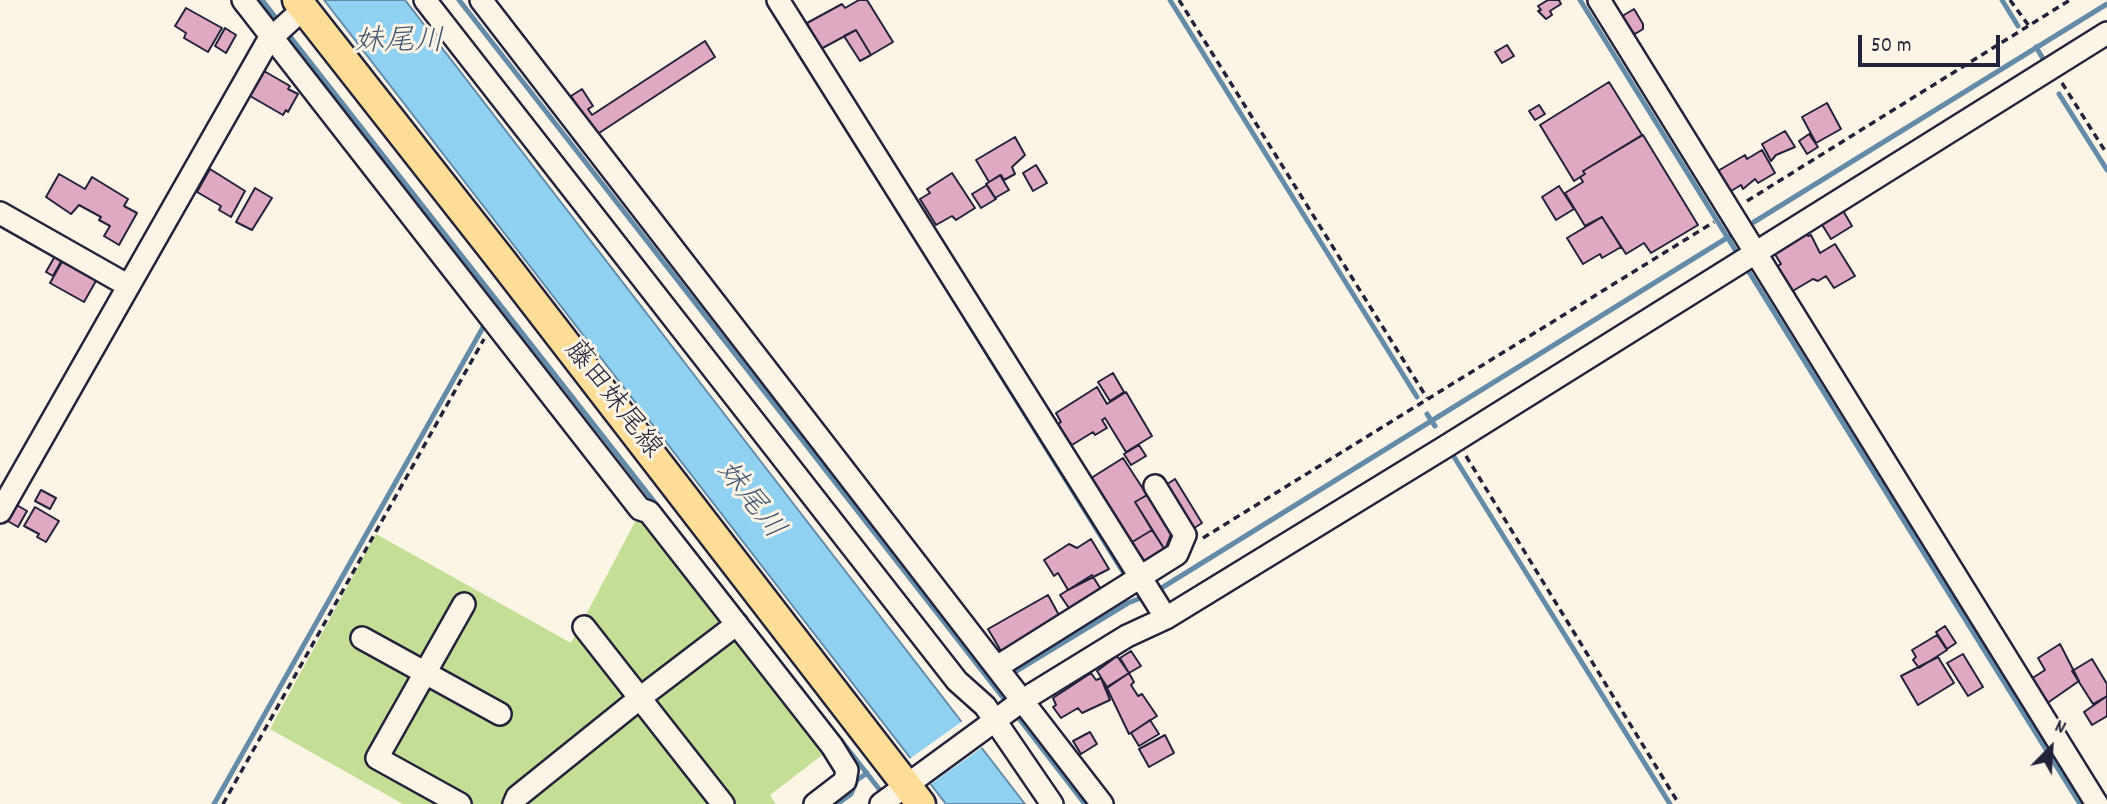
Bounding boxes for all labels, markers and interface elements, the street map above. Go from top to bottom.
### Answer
scale bar [1862,21,2004,65]
water label: 妹尾川 [354,27,444,63]
text: 50 m [1871,32,1911,62]
street label: 藤田妹尾線 [555,335,667,467]
water label: 妹尾川 [706,455,790,549]
north arrow [2016,713,2086,783]
text: N [2050,714,2070,743]

